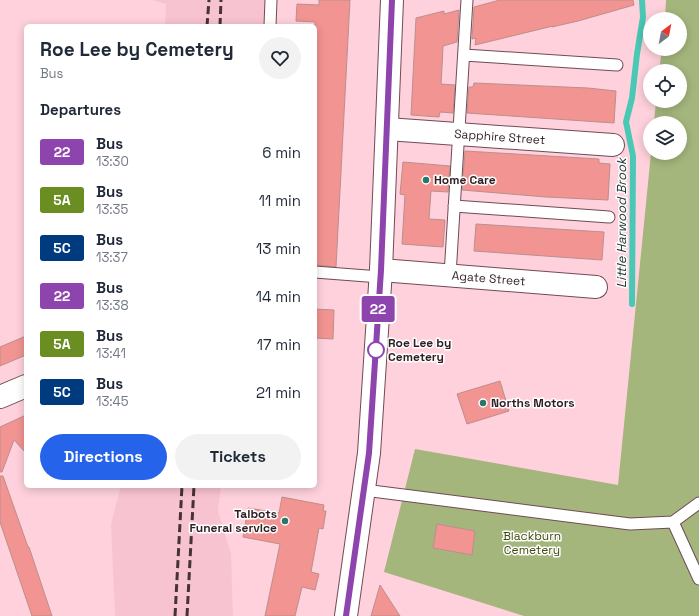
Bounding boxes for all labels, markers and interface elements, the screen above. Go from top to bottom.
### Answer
north arrow [643,12,687,56]
map controls [643,12,687,160]
text: Roe Lee by Cemetery [40,37,234,62]
button: heart [259,37,301,79]
button: locate [643,64,687,108]
text: Bus [40,65,63,82]
text: Departures [40,100,121,119]
button: layers [643,116,687,160]
street label: Sapphire Street [454,126,546,148]
text: Bus [96,134,123,153]
text: 22 [54,143,70,161]
text: 6 min [262,143,301,162]
text: 13:30 [96,153,129,170]
water label: Little Harwood Brook [613,156,630,288]
place label: Home Care [434,172,496,188]
marker: Home Care [421,175,431,185]
text: Bus [96,182,123,201]
text: 5A [53,191,71,209]
text: 11 min [259,191,301,210]
text: 13:35 [96,201,128,218]
text: Bus [96,230,123,249]
text: 5C [53,239,71,257]
text: 13 min [256,239,301,258]
text: 13:37 [96,249,128,266]
street label: Agate Street [451,268,526,289]
text: Bus [96,278,123,297]
text: 22 [54,287,70,305]
text: 14 min [256,287,301,306]
line badge: 22 [360,296,396,322]
text: 13:38 [96,297,129,314]
text: 22 [370,300,386,318]
text: Bus [96,326,123,345]
text: 5A [53,335,71,353]
text: 17 min [257,335,301,354]
place label: Roe Lee by Cemetery [388,335,451,365]
marker: Roe Lee by Cemetery [367,341,385,359]
text: 13:41 [96,345,126,362]
text: Bus [96,374,123,393]
text: 5C [53,383,71,401]
text: 21 min [256,383,301,402]
text: 13:45 [96,393,129,410]
place label: Norths Motors [491,395,575,411]
marker: Norths Motors [478,398,488,408]
button: Directions [40,434,167,480]
button: Tickets [175,434,301,480]
place label: Talbots Funeral service [189,506,277,536]
marker: Talbots Funeral service [280,516,290,526]
park label: Blackburn Cemetery [503,528,561,558]

